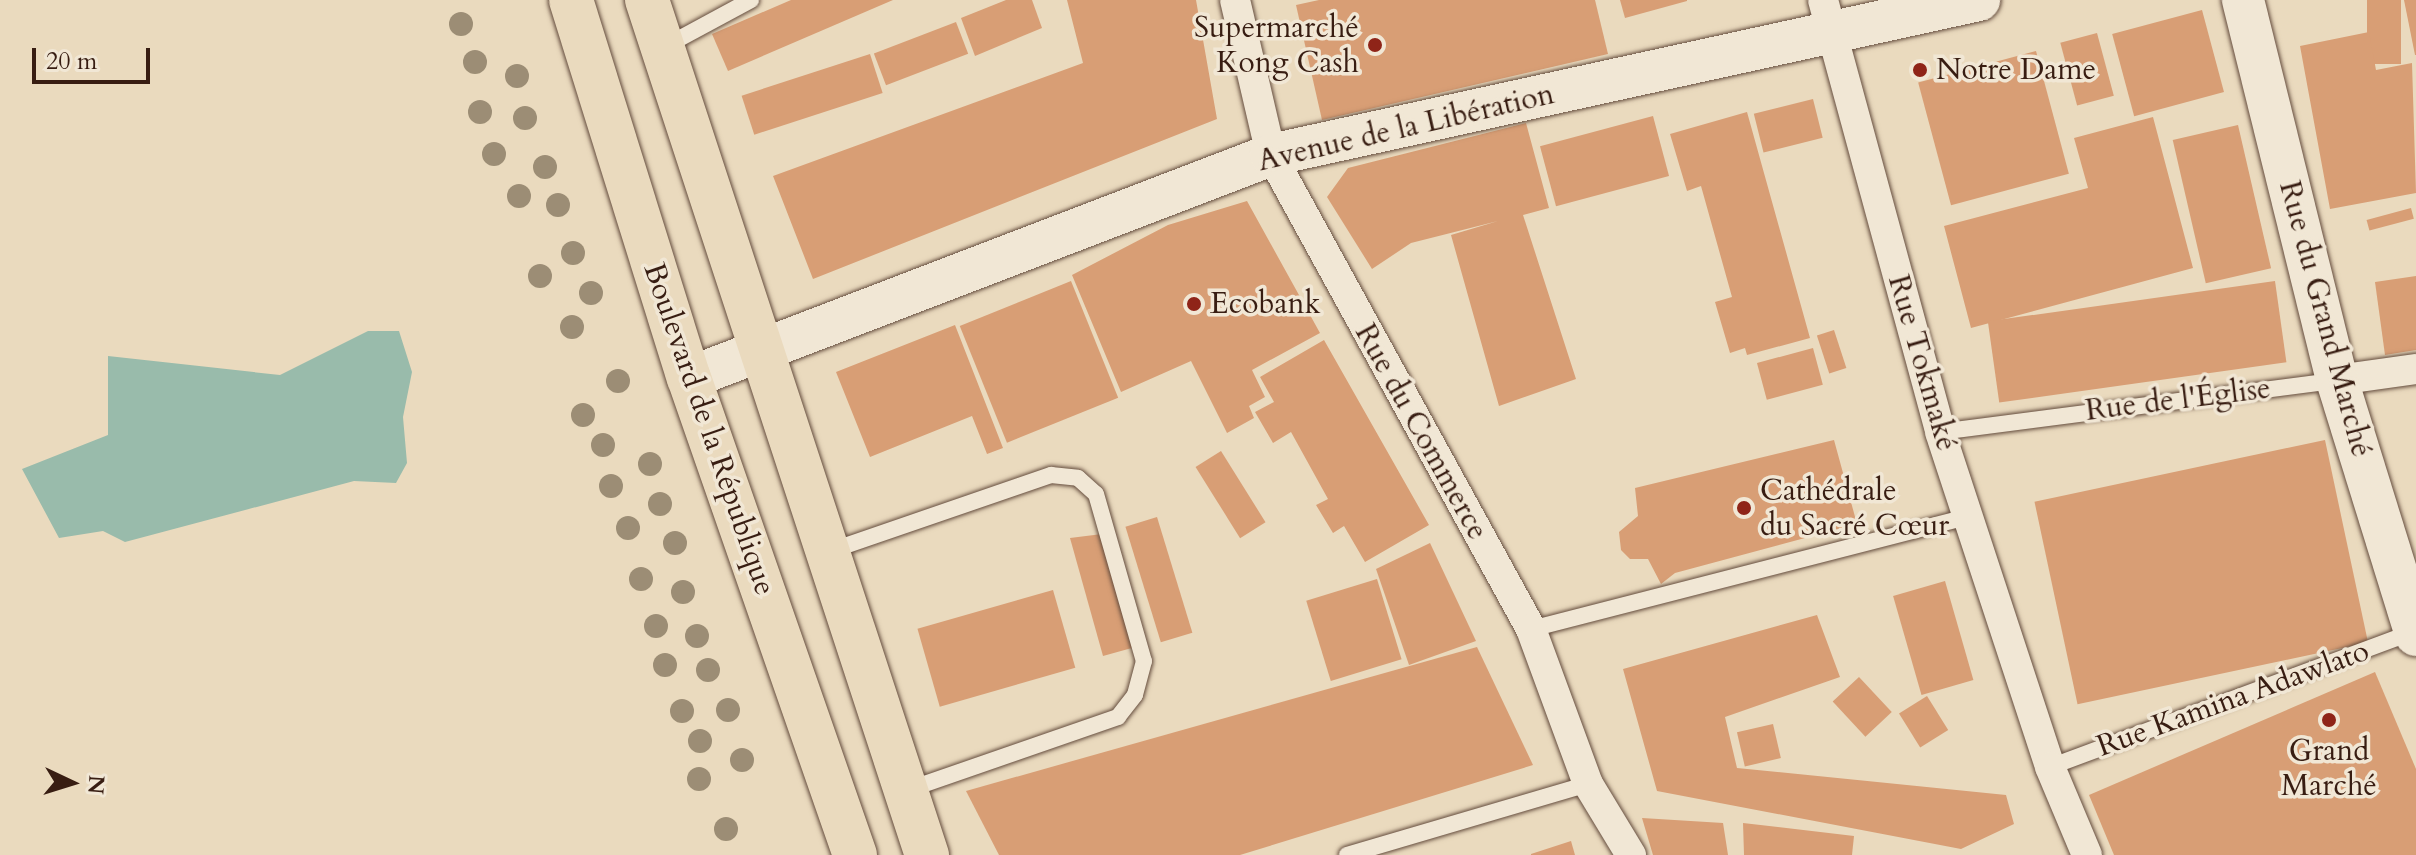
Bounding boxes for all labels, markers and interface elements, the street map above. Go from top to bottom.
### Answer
place label: Supermarché Kong Cash [1194,10,1359,80]
scale bar [36,32,154,82]
marker: Supermarché Kong Cash [1366,36,1384,54]
text: 20 m [46,45,97,78]
place label: Notre Dame [1936,52,2096,88]
marker: Notre Dame [1911,61,1929,79]
street label: Avenue de la Libération [1254,76,1558,180]
street label: Rue du Grand Marché [2271,177,2379,461]
street label: Boulevard de la République [635,258,783,600]
street label: Rue Tokmaké [1880,271,1964,455]
place label: Ecobank [1210,286,1321,322]
marker: Ecobank [1185,295,1203,313]
street label: Rue du Commerce [1347,318,1495,546]
street label: Rue de l'Église [2083,371,2273,429]
place label: Cathédrale du Sacré Cœur [1760,473,1949,544]
marker: Cathédrale du Sacré Cœur [1735,499,1753,517]
street label: Rue Kamina Adawlato [2092,633,2374,765]
marker: Grand Marché [2320,711,2338,729]
place label: Grand Marché [2281,733,2377,804]
north arrow [32,743,112,823]
text: N [80,774,112,795]

